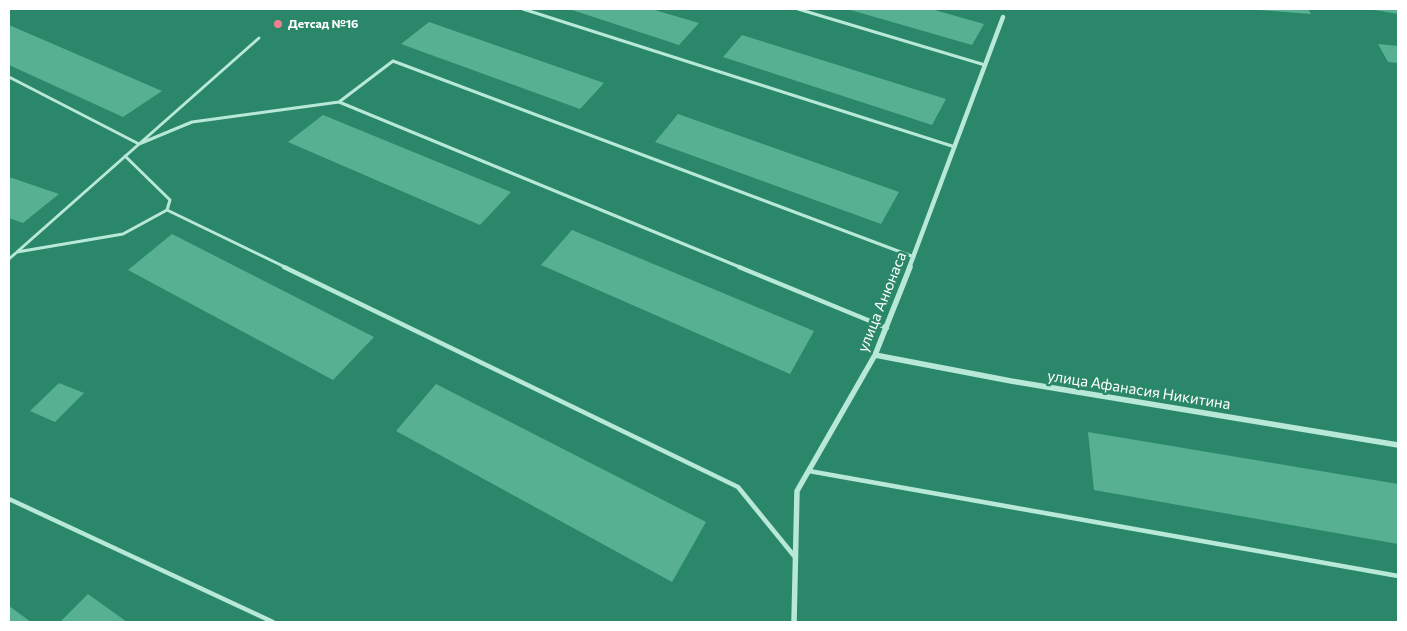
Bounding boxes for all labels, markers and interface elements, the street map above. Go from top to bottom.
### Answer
place label: Детсад №16 [288,17,359,31]
marker: Детсад №16 [272,18,284,30]
street label: улица Анюнаса [854,249,910,355]
street label: улица Афанасия Никитина [1046,367,1232,413]

